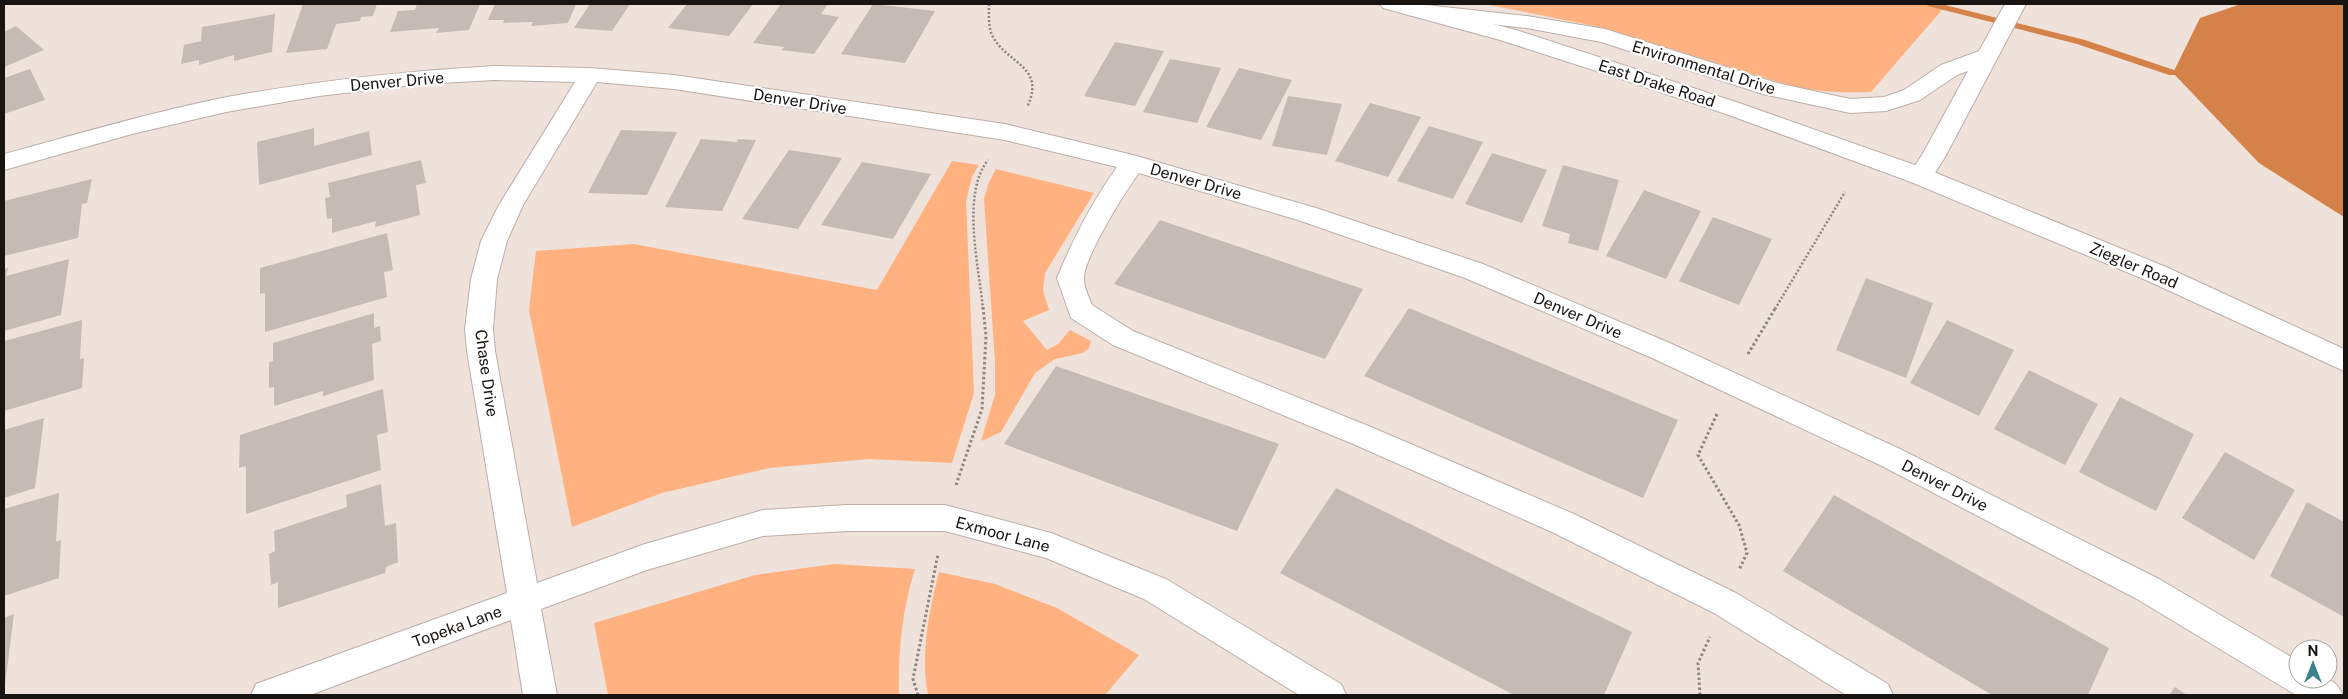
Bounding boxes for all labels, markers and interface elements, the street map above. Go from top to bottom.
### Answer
street label: Environmental Drive [1630,37,1778,98]
street label: East Drake Road [1596,56,1718,111]
street label: Denver Drive [349,68,445,95]
street label: Denver Drive [752,85,848,118]
street label: Denver Drive [1148,159,1244,204]
street label: Ziegler Road [2087,238,2181,293]
street label: Denver Drive [1531,288,1625,343]
street label: Chase Drive [471,328,502,418]
street label: Denver Drive [1898,456,1991,515]
street label: Exmoor Lane [954,513,1052,556]
street label: Topeka Lane [410,602,504,651]
north arrow [2288,639,2338,689]
text: N [2308,643,2318,659]

